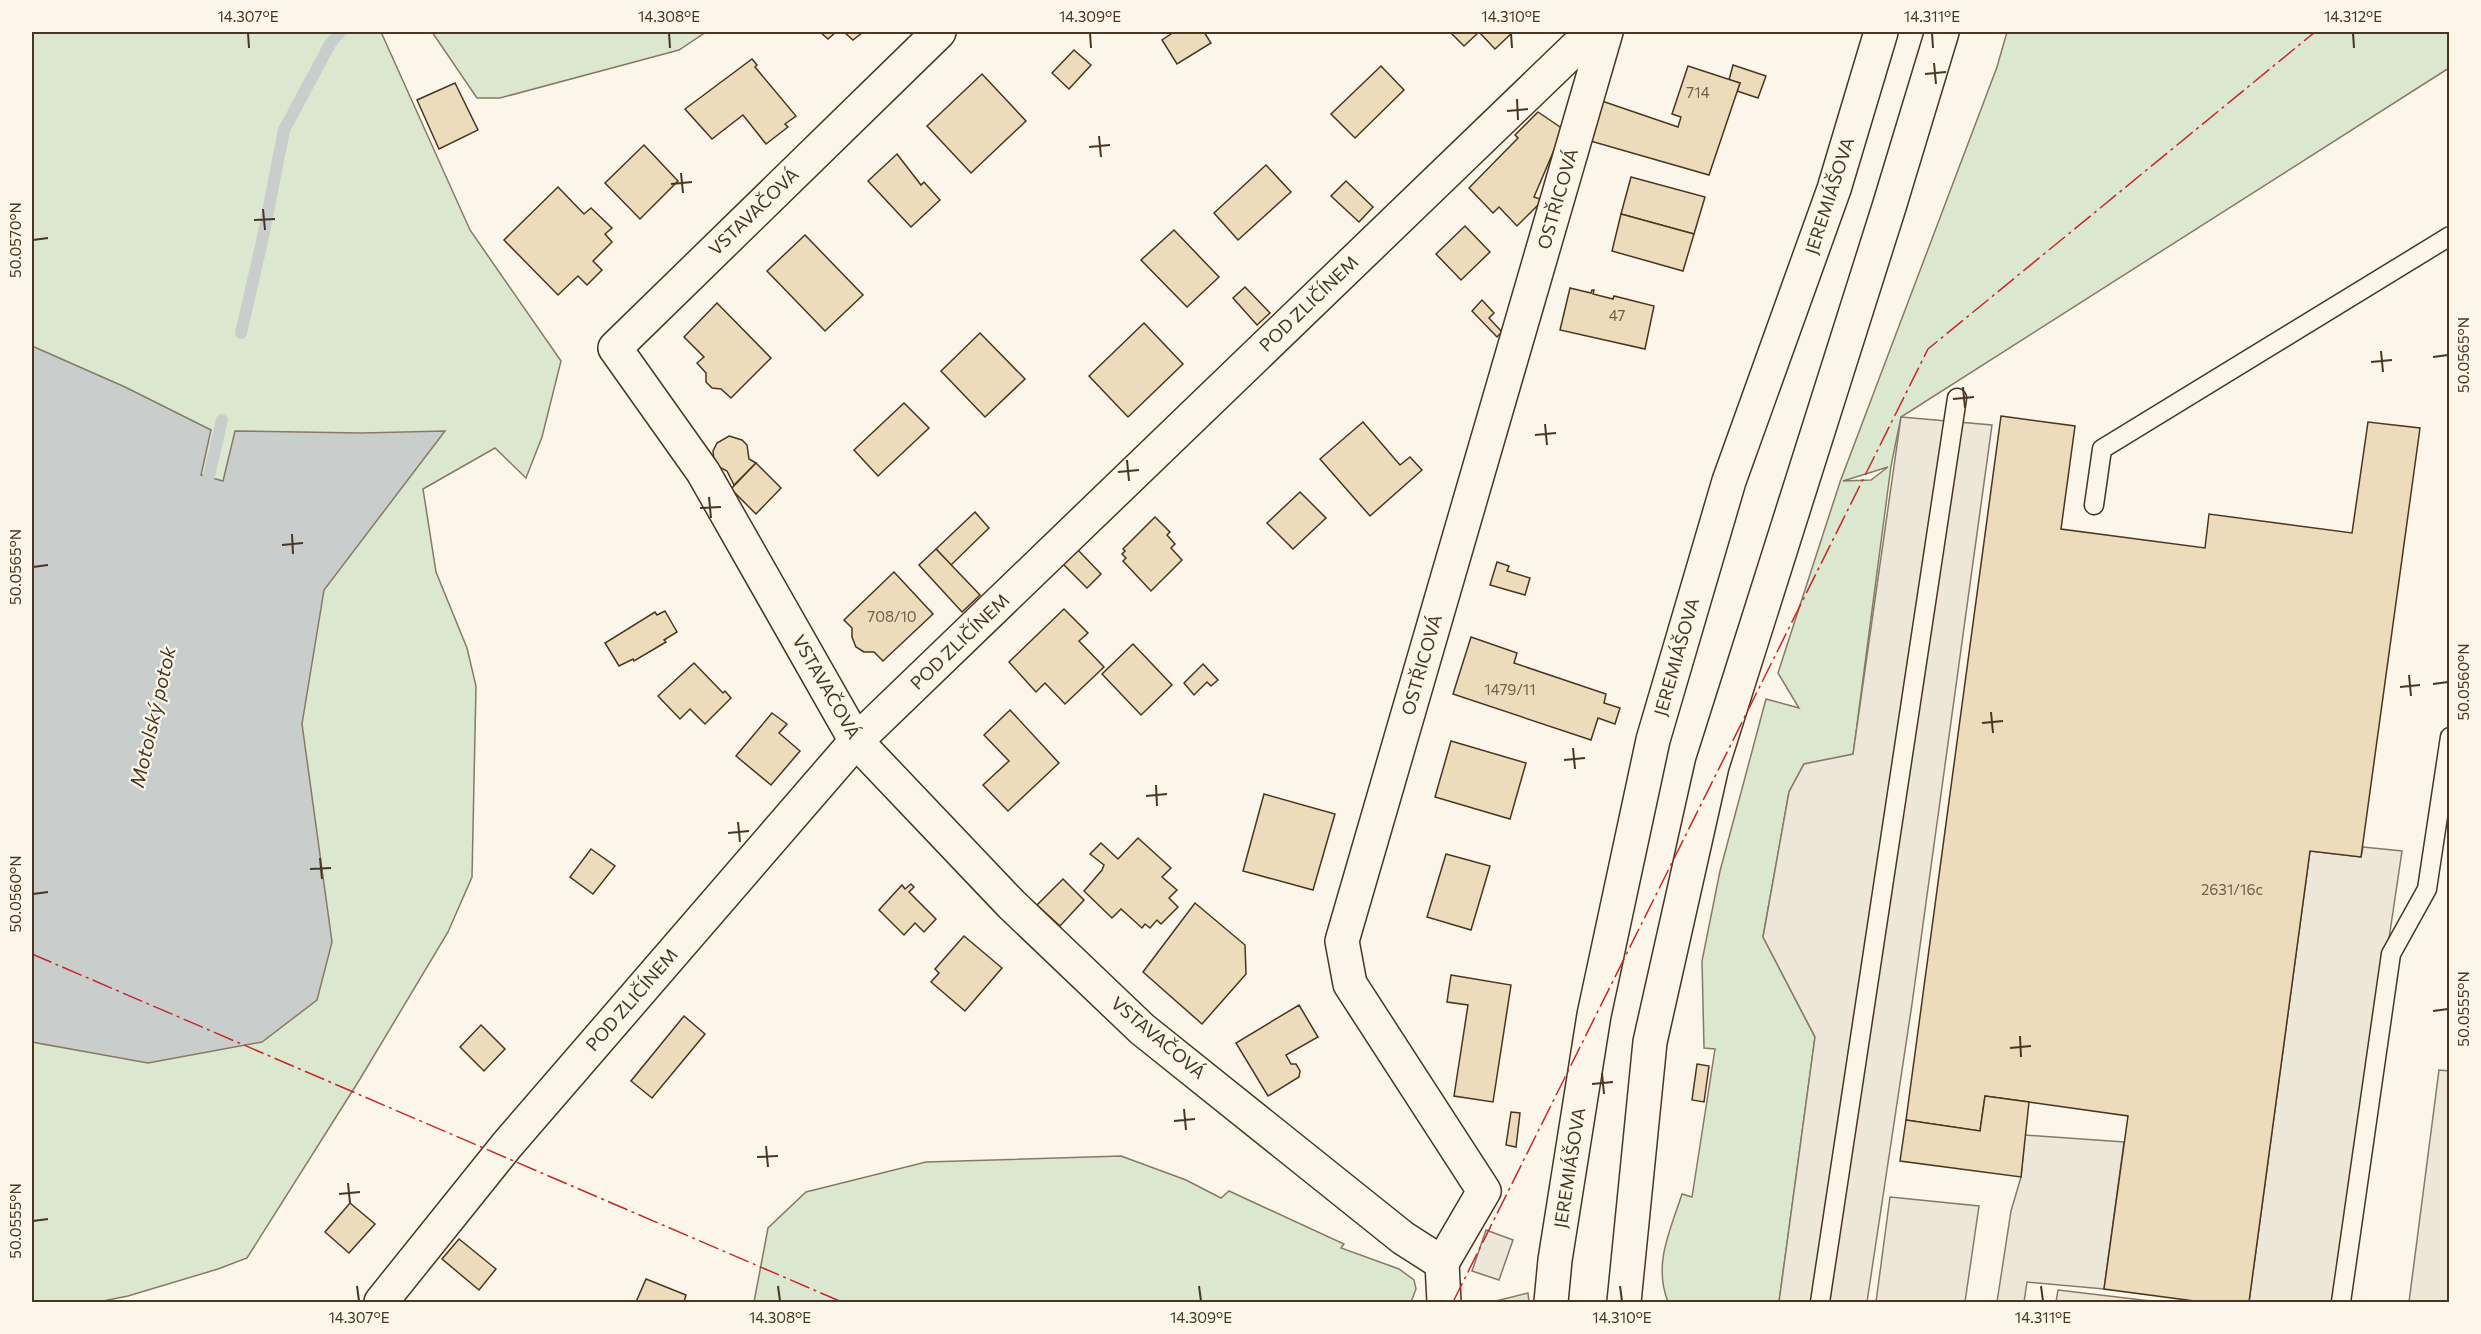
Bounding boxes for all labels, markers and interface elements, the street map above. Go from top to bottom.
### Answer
text: 14.307°E [217,7,279,25]
text: 14.308°E [638,7,700,25]
text: 14.309°E [1059,7,1121,25]
text: 14.310°E [1481,7,1541,25]
text: 14.311°E [1904,7,1960,25]
text: 14.312°E [2324,7,2382,25]
house number: 714 [1686,83,1710,101]
street label: JEREMIÁŠOVA [1800,134,1858,257]
street label: OSTŘICOVÁ [1532,146,1582,252]
street label: VSTAVAČOVÁ [704,163,803,260]
text: 50.0570°N [6,202,24,278]
street label: POD ZLIČÍNEM [1254,251,1362,356]
house number: 47 [1609,306,1625,324]
text: 50.0565°N [2454,317,2472,393]
text: 50.0565°N [6,529,24,605]
street label: POD ZLIČÍNEM [905,589,1013,694]
street label: JEREMIÁŠOVA [1649,595,1703,718]
house number: 708/10 [867,607,917,625]
street label: OSTŘICOVÁ [1396,612,1446,718]
street label: VSTAVAČOVÁ [788,631,866,742]
water label: Motolský potok [124,643,180,790]
text: 50.0560°N [2454,643,2472,721]
house number: 1479/11 [1484,680,1536,698]
text: 50.0560°N [6,855,24,933]
house number: 2631/16c [2201,880,2263,898]
street label: POD ZLIČÍNEM [581,943,682,1055]
text: 50.0555°N [2454,971,2472,1047]
street label: VSTAVAČOVÁ [1107,991,1210,1083]
street label: JEREMIÁŠOVA [1549,1106,1589,1230]
text: 50.0555°N [6,1183,24,1259]
text: 14.307°E [328,1308,390,1326]
text: 14.308°E [749,1308,811,1326]
text: 14.309°E [1170,1308,1232,1326]
text: 14.310°E [1592,1308,1652,1326]
text: 14.311°E [2015,1308,2071,1326]

